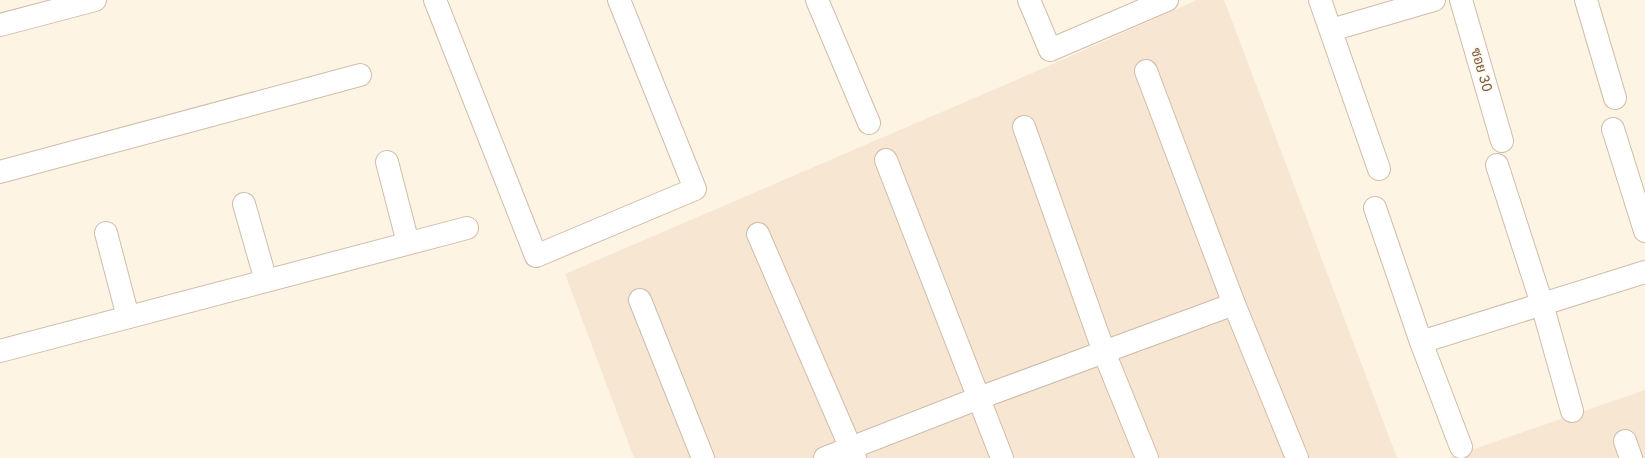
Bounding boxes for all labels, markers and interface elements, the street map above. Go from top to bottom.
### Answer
street label: ซอย 30 [1466,46,1495,95]

